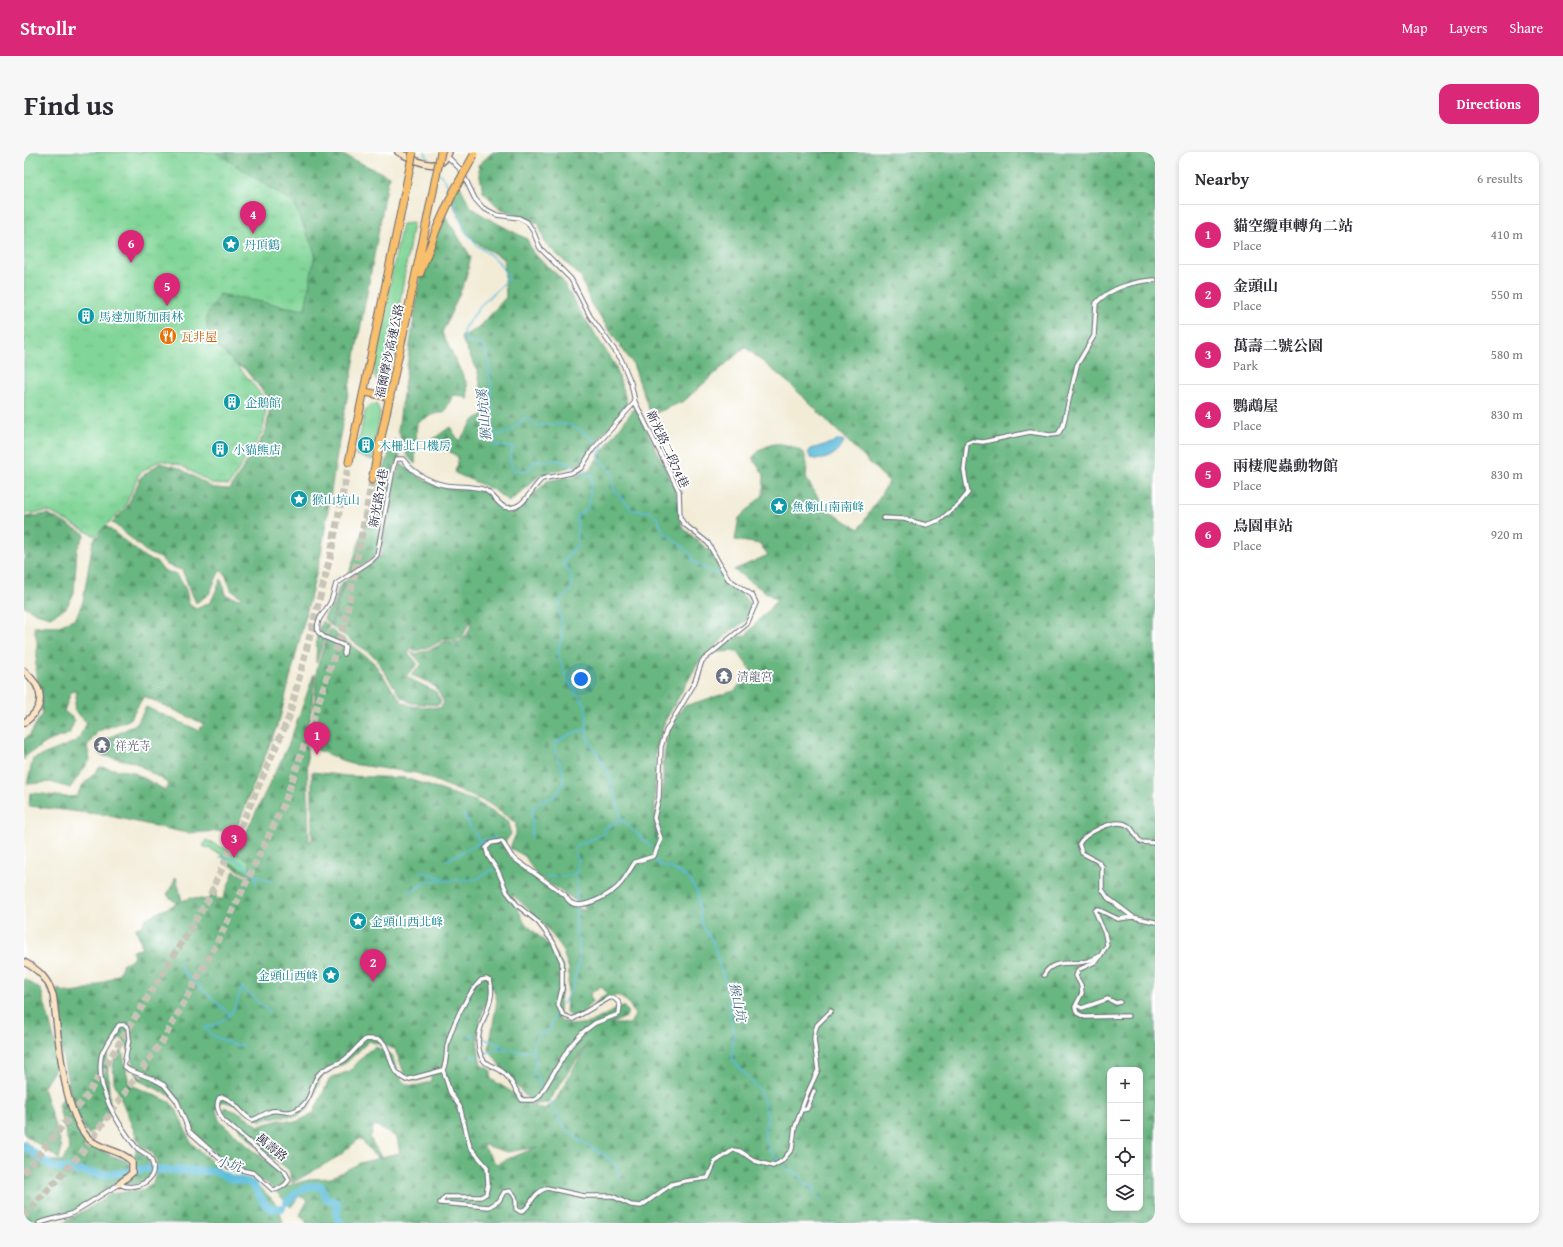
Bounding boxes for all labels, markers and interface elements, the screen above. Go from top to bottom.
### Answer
text: Strollr [20,14,76,42]
text: Map [1402,18,1428,38]
text: Layers [1450,18,1488,38]
text: Share [1510,18,1543,38]
text: Find us [24,84,114,125]
button: Directions [1439,84,1539,124]
text: Nearby [1195,166,1249,191]
text: 6 results [1477,169,1523,188]
pin: 4 [240,201,266,234]
text: 貓空纜車轉角二站 [1233,215,1353,236]
text: 1 [1205,225,1211,244]
text: 410 m [1491,225,1523,244]
pin: 6 [118,230,144,263]
place icon: 丹頂鶴 [221,234,241,254]
place label: 丹頂鶴 [244,236,280,253]
text: Place [1233,236,1262,255]
pin: 5 [154,273,180,306]
text: 金頭山 [1233,275,1278,296]
text: 2 [1205,285,1211,304]
text: 550 m [1491,285,1523,304]
text: Place [1233,296,1262,315]
street label: 福爾摩沙高速公路 [371,302,407,400]
building icon: 馬達加斯加雨林 [76,306,96,326]
place label: 馬達加斯加雨林 [99,308,184,325]
restaurant icon: 瓦非屋 [158,326,178,346]
place label: 瓦非屋 [181,328,217,345]
text: 萬壽二號公園 [1233,335,1323,356]
text: 3 [1205,345,1211,364]
text: 580 m [1491,345,1523,364]
text: Park [1233,356,1258,375]
water label: 猴山坑溪 [472,386,496,442]
building icon: 企鵝館 [222,392,242,412]
place label: 企鵝館 [245,394,281,411]
text: 鸚鵡屋 [1233,395,1278,416]
text: 4 [1205,405,1211,424]
text: 830 m [1491,405,1523,424]
street label: 新光路二段74巷 [643,408,693,490]
text: Place [1233,416,1262,435]
building icon: 木柵北口機房 [356,435,376,455]
place label: 木柵北口機房 [379,437,451,454]
building icon: 小貓熊店 [210,439,230,459]
place label: 小貓熊店 [233,441,281,458]
text: 兩棲爬蟲動物館 [1233,455,1338,476]
text: 5 [1205,465,1211,484]
text: 830 m [1491,465,1523,484]
street label: 新光路74巷 [364,467,392,529]
text: Place [1233,476,1262,495]
place icon: 猴山坑山 [289,489,309,509]
place label: 猴山坑山 [312,491,360,508]
place icon: 魚衡山南南峰 [769,496,789,516]
place label: 魚衡山南南峰 [792,498,864,515]
text: 鳥園車站 [1233,515,1293,536]
text: 6 [1205,525,1211,544]
text: 920 m [1491,525,1523,544]
text: Place [1233,536,1262,555]
temple icon: 清龍宮 [714,666,734,686]
place label: 清龍宮 [737,668,773,685]
your location [571,669,591,689]
pin: 1 [304,722,330,755]
temple icon: 祥光寺 [92,735,112,755]
place label: 祥光寺 [115,737,151,754]
pin: 3 [221,825,247,858]
place icon: 金頭山西北峰 [348,911,368,931]
place label: 金頭山西北峰 [371,913,443,930]
pin: 2 [360,949,386,982]
place icon: 金頭山西峰 [321,965,341,985]
place label: 金頭山西峰 [258,967,318,984]
water label: 猴山坑 [725,981,751,1025]
map controls [1107,1067,1143,1211]
button: + [1107,1067,1143,1103]
button: − [1107,1103,1143,1139]
street label: 萬壽路 [253,1129,291,1165]
button: locate [1107,1139,1143,1175]
water label: 小坑 [214,1151,246,1177]
button: layers [1107,1175,1143,1211]

